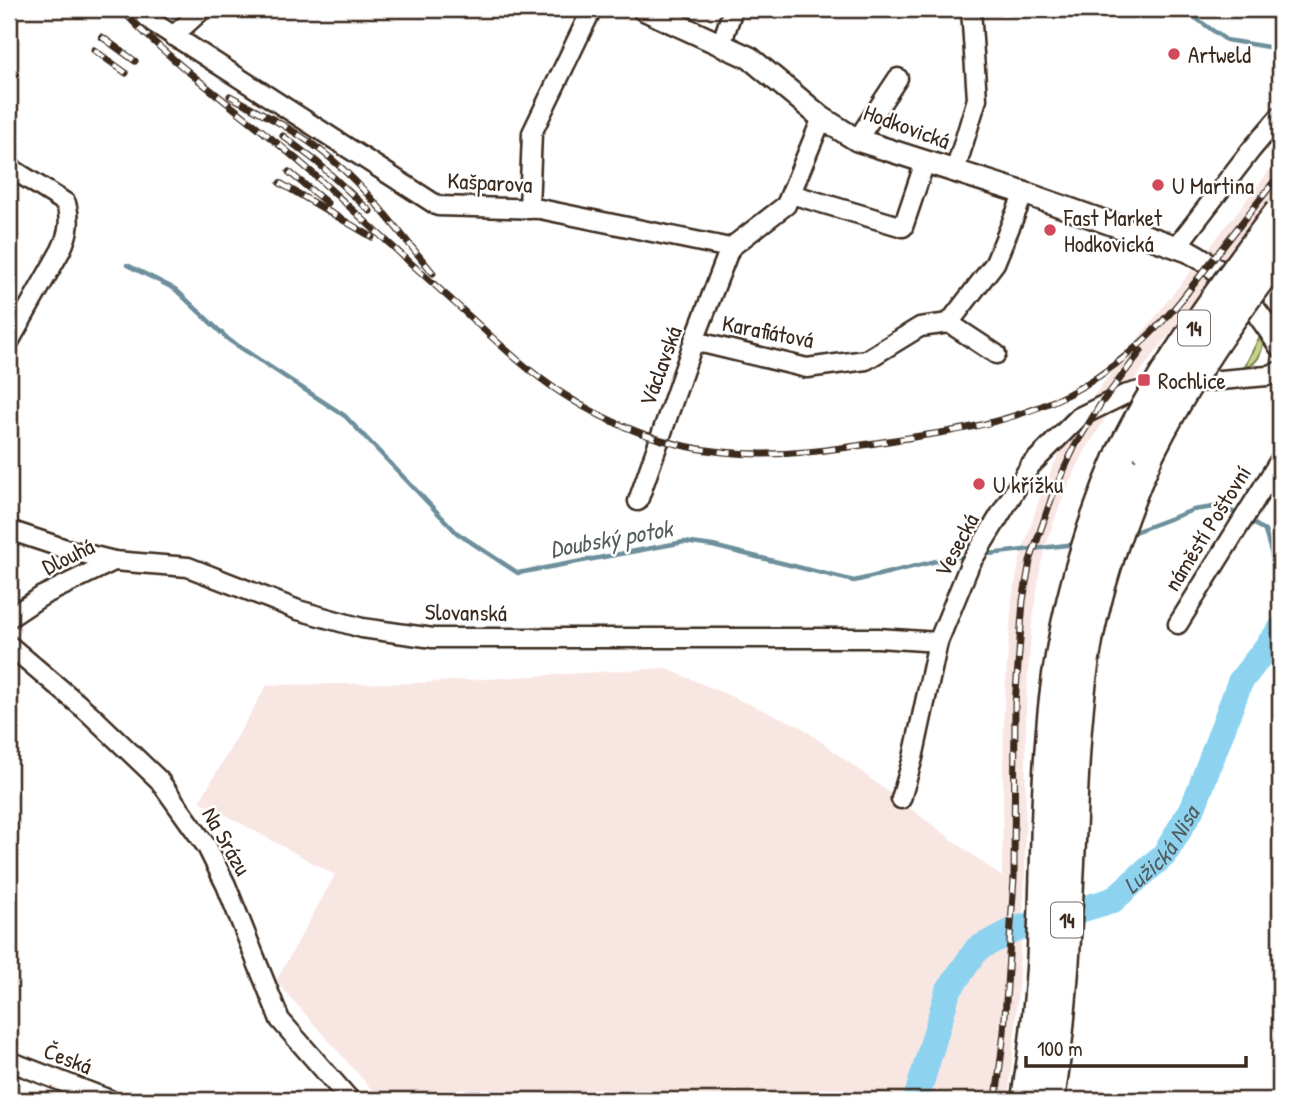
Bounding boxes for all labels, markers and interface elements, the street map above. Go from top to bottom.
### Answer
place label: Artweld [1188,39,1251,70]
marker: Artweld [1166,46,1182,62]
street label: Hodkovická [860,96,954,156]
street label: Kašparova [447,164,533,200]
place label: U Martina [1172,170,1254,201]
marker: U Martina [1150,177,1166,193]
place label: Fast Market Hodkovická [1063,202,1163,259]
marker: Fast Market Hodkovická [1042,222,1058,238]
street label: Karafiátová [720,307,816,355]
road number: 14 [1178,310,1210,346]
street label: Václavská [631,322,689,410]
place label: Rochlice [1158,365,1226,396]
marker: Rochlice [1136,372,1152,388]
street label: náměstí Poštovní [1156,459,1258,597]
place label: U křížku [993,469,1063,500]
marker: U křížku [971,476,987,492]
street label: Vesecká [926,508,986,582]
water label: Doubský potok [548,511,677,565]
street label: Dlouhá [37,530,99,582]
street label: Slovanská [425,596,507,628]
water label: Lužická Nisa [1116,798,1207,900]
street label: Na Srázu [195,801,259,881]
road number: 14 [1051,902,1083,937]
scale bar [1026,1025,1247,1069]
text: 100 m [1037,1034,1083,1063]
street label: Česká [39,1035,97,1081]

